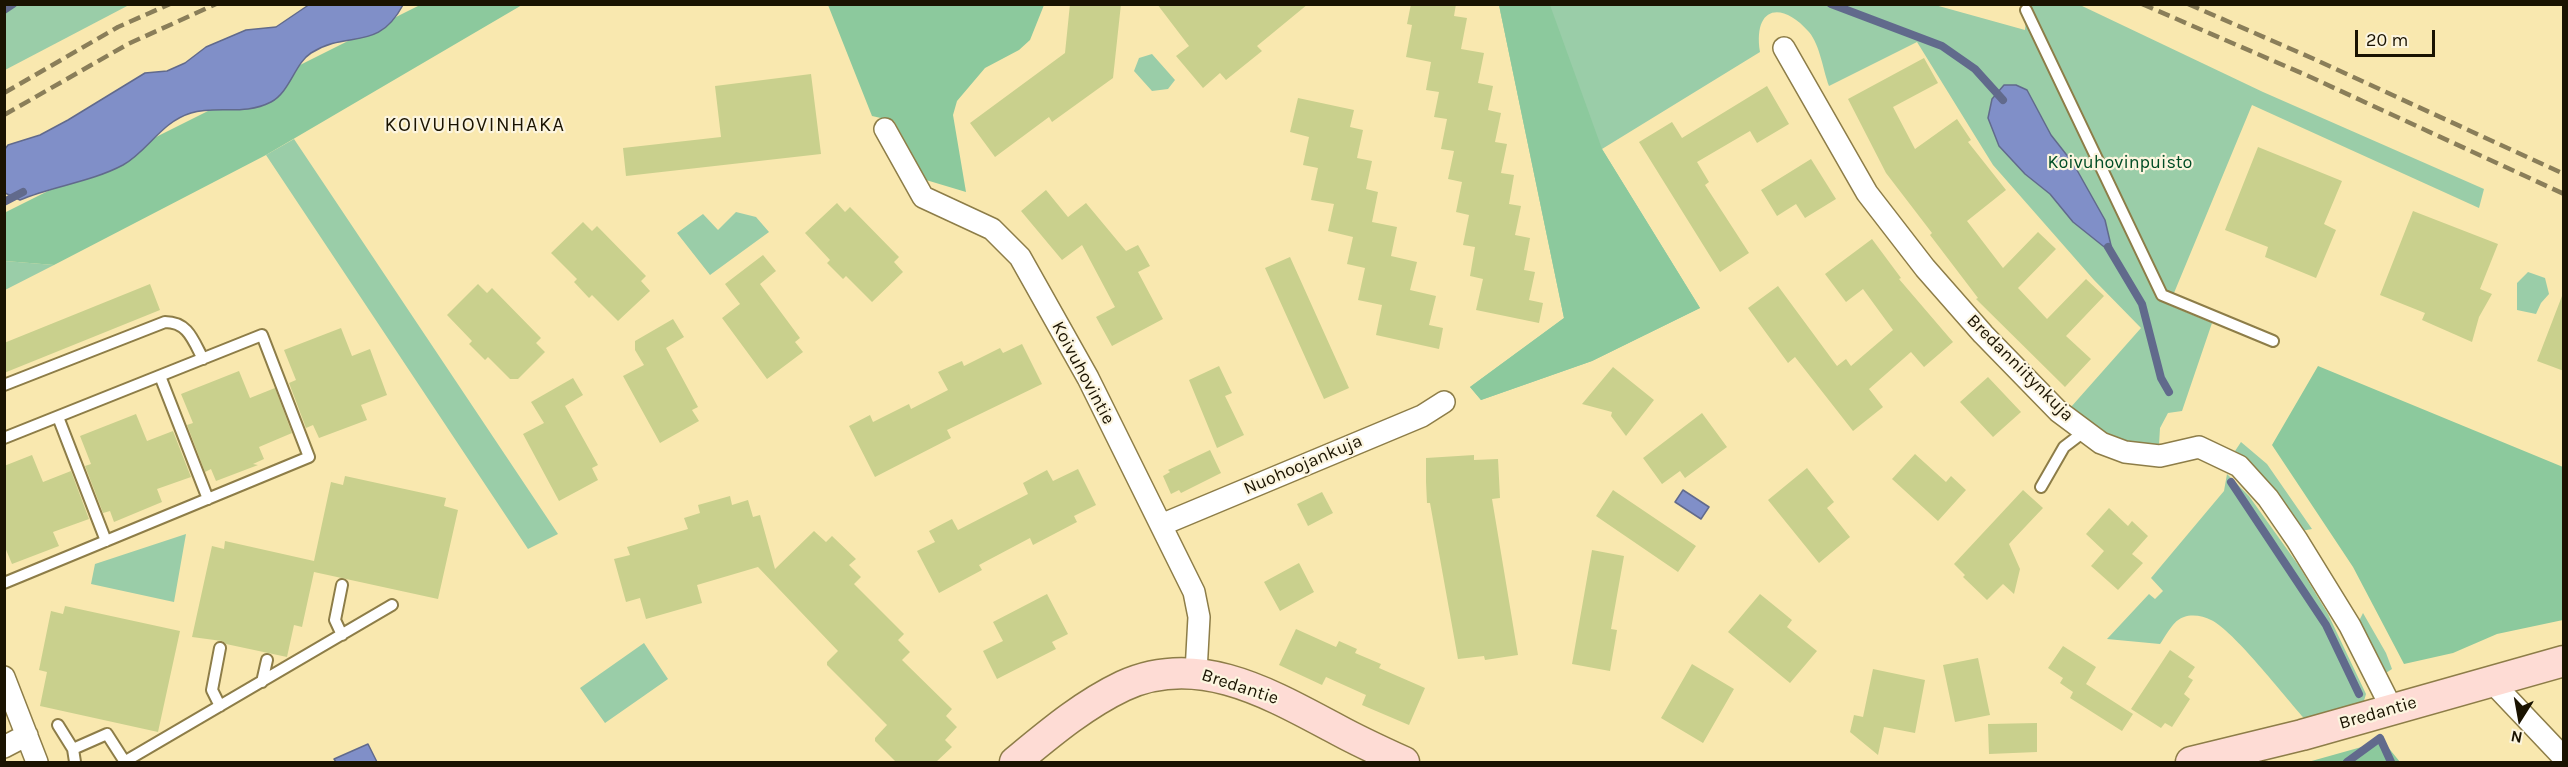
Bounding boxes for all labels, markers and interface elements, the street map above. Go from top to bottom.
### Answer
scale bar [2358,18,2438,56]
text: 20 m [2366,29,2408,51]
district label: KOIVUHOVINHAKA [384,113,566,137]
park label: Koivuhovinpuisto [2048,152,2192,174]
street label: Bredanniitynkuja [1962,310,2078,426]
street label: Koivuhovintie [1047,318,1119,428]
street label: Nuohoojankuja [1241,430,1365,500]
street label: Bredantie [1199,664,1281,710]
north arrow [2490,689,2550,749]
street label: Bredantie [2337,692,2419,734]
text: N [2509,727,2524,748]

